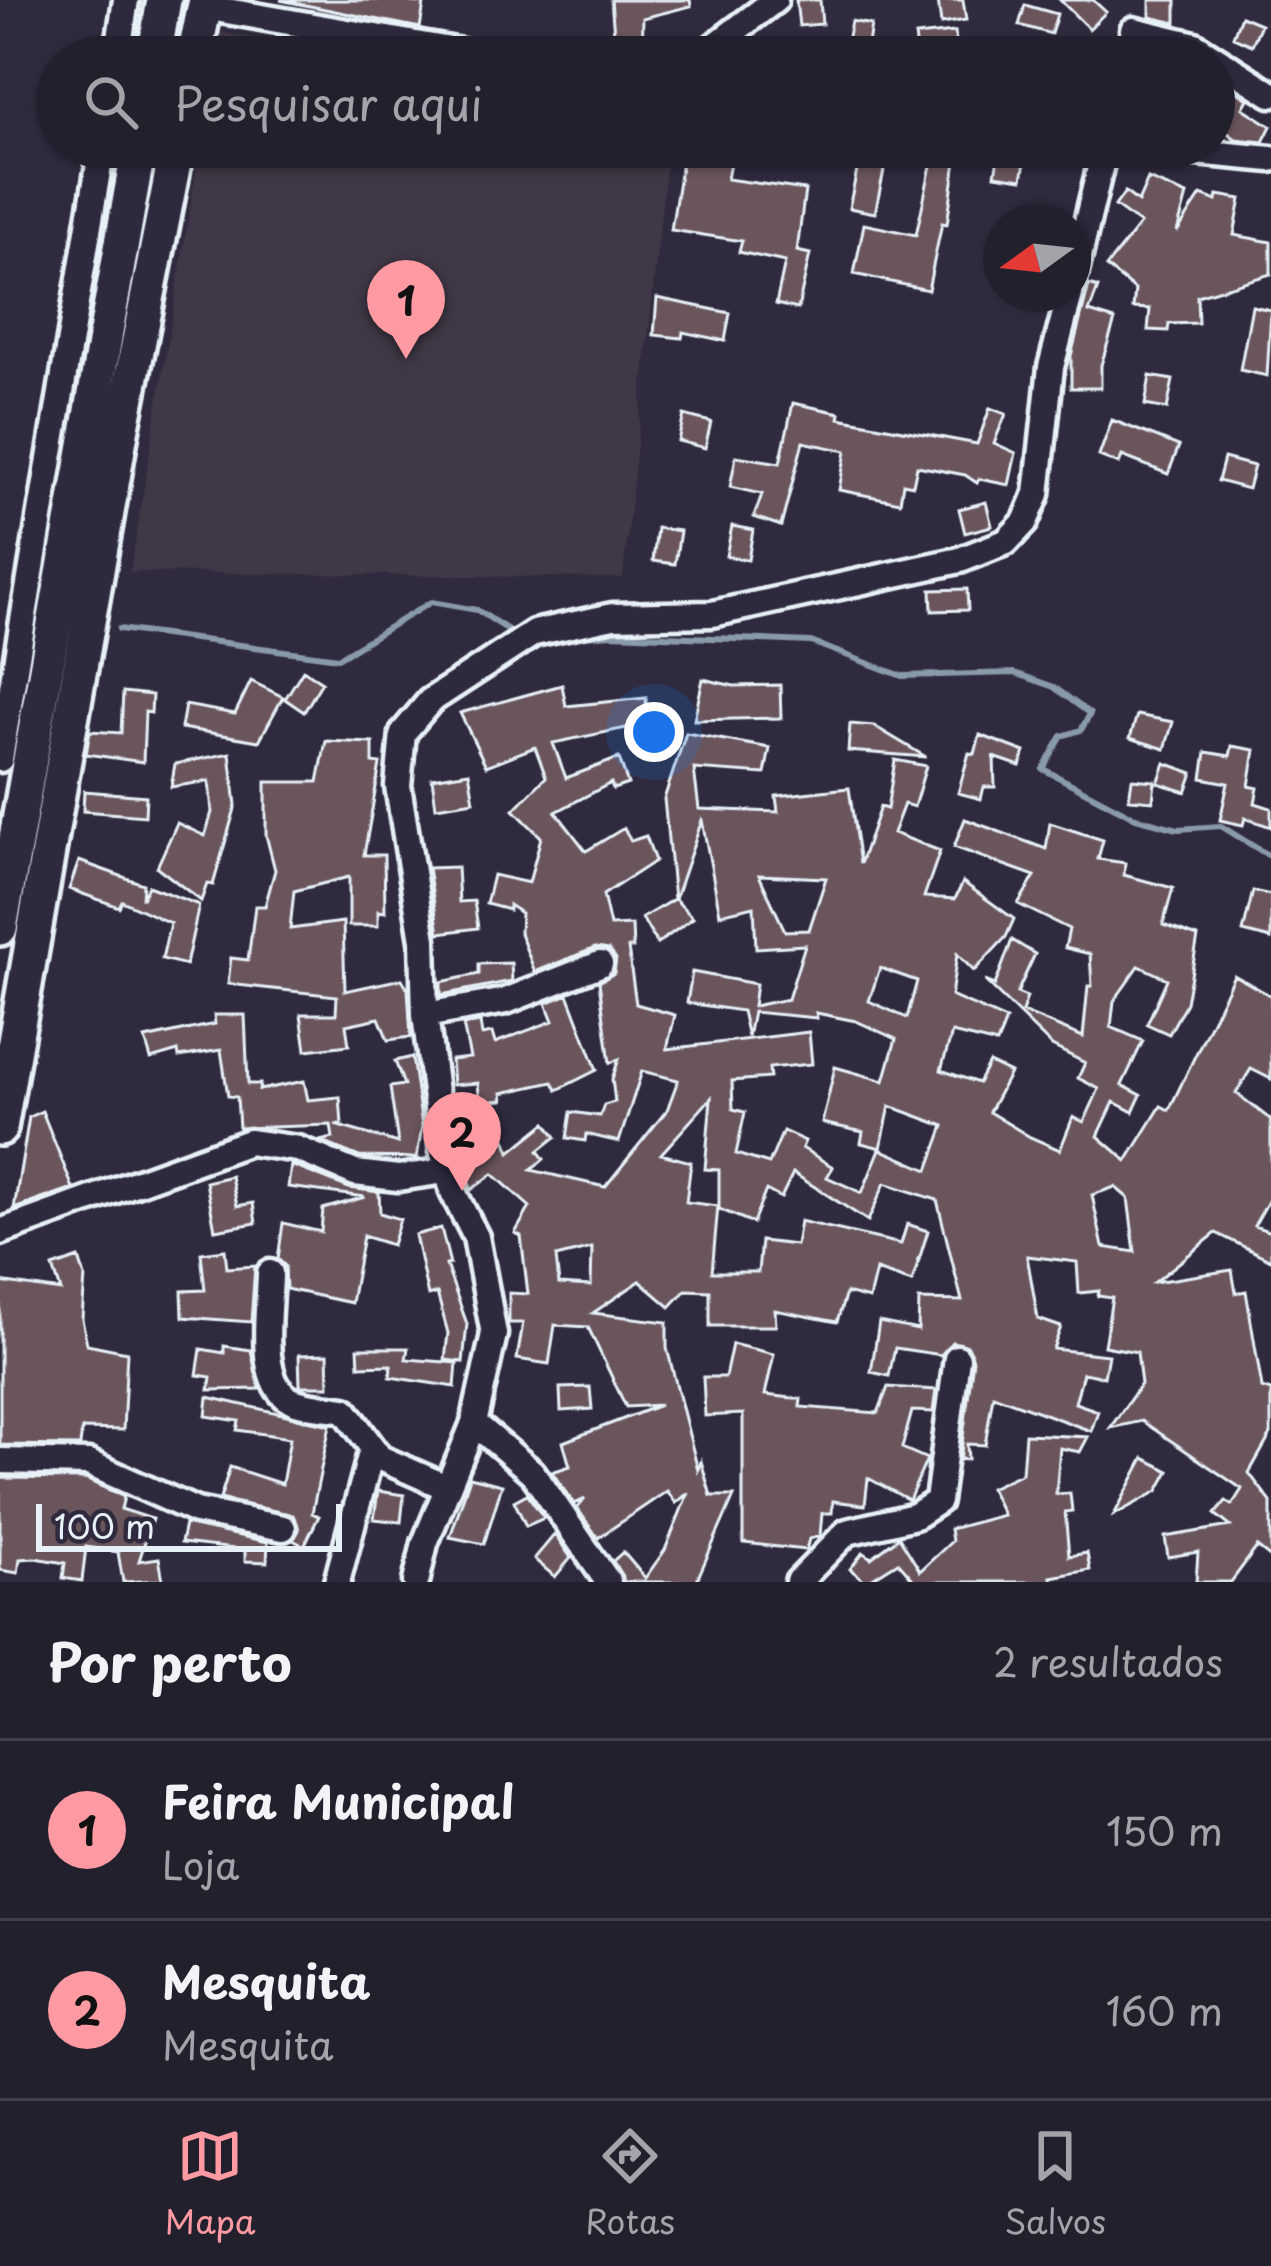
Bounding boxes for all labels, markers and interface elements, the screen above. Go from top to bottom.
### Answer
search box [36,36,1235,168]
text: Pesquisar aqui [174,68,483,136]
icon: search [78,69,144,135]
north arrow [983,204,1091,312]
pin: 1 [367,260,445,359]
your location [624,702,684,762]
pin: 2 [423,1092,501,1191]
scale bar [36,1498,342,1551]
text: 100 m [54,1500,155,1550]
text: Por perto [48,1622,292,1699]
text: 2 resultados [993,1631,1223,1690]
text: Feira Municipal [162,1766,514,1834]
text: 1 [78,1800,96,1859]
text: 150 m [1106,1800,1223,1859]
text: Loja [162,1834,239,1893]
text: Mesquita [162,1946,371,2014]
text: 2 [73,1980,101,2039]
text: 160 m [1106,1980,1223,2039]
text: Mesquita [162,2014,334,2073]
tab: Mapa [165,2123,256,2245]
tab: Rotas [585,2123,675,2245]
tab: Salvos [1004,2123,1106,2245]

